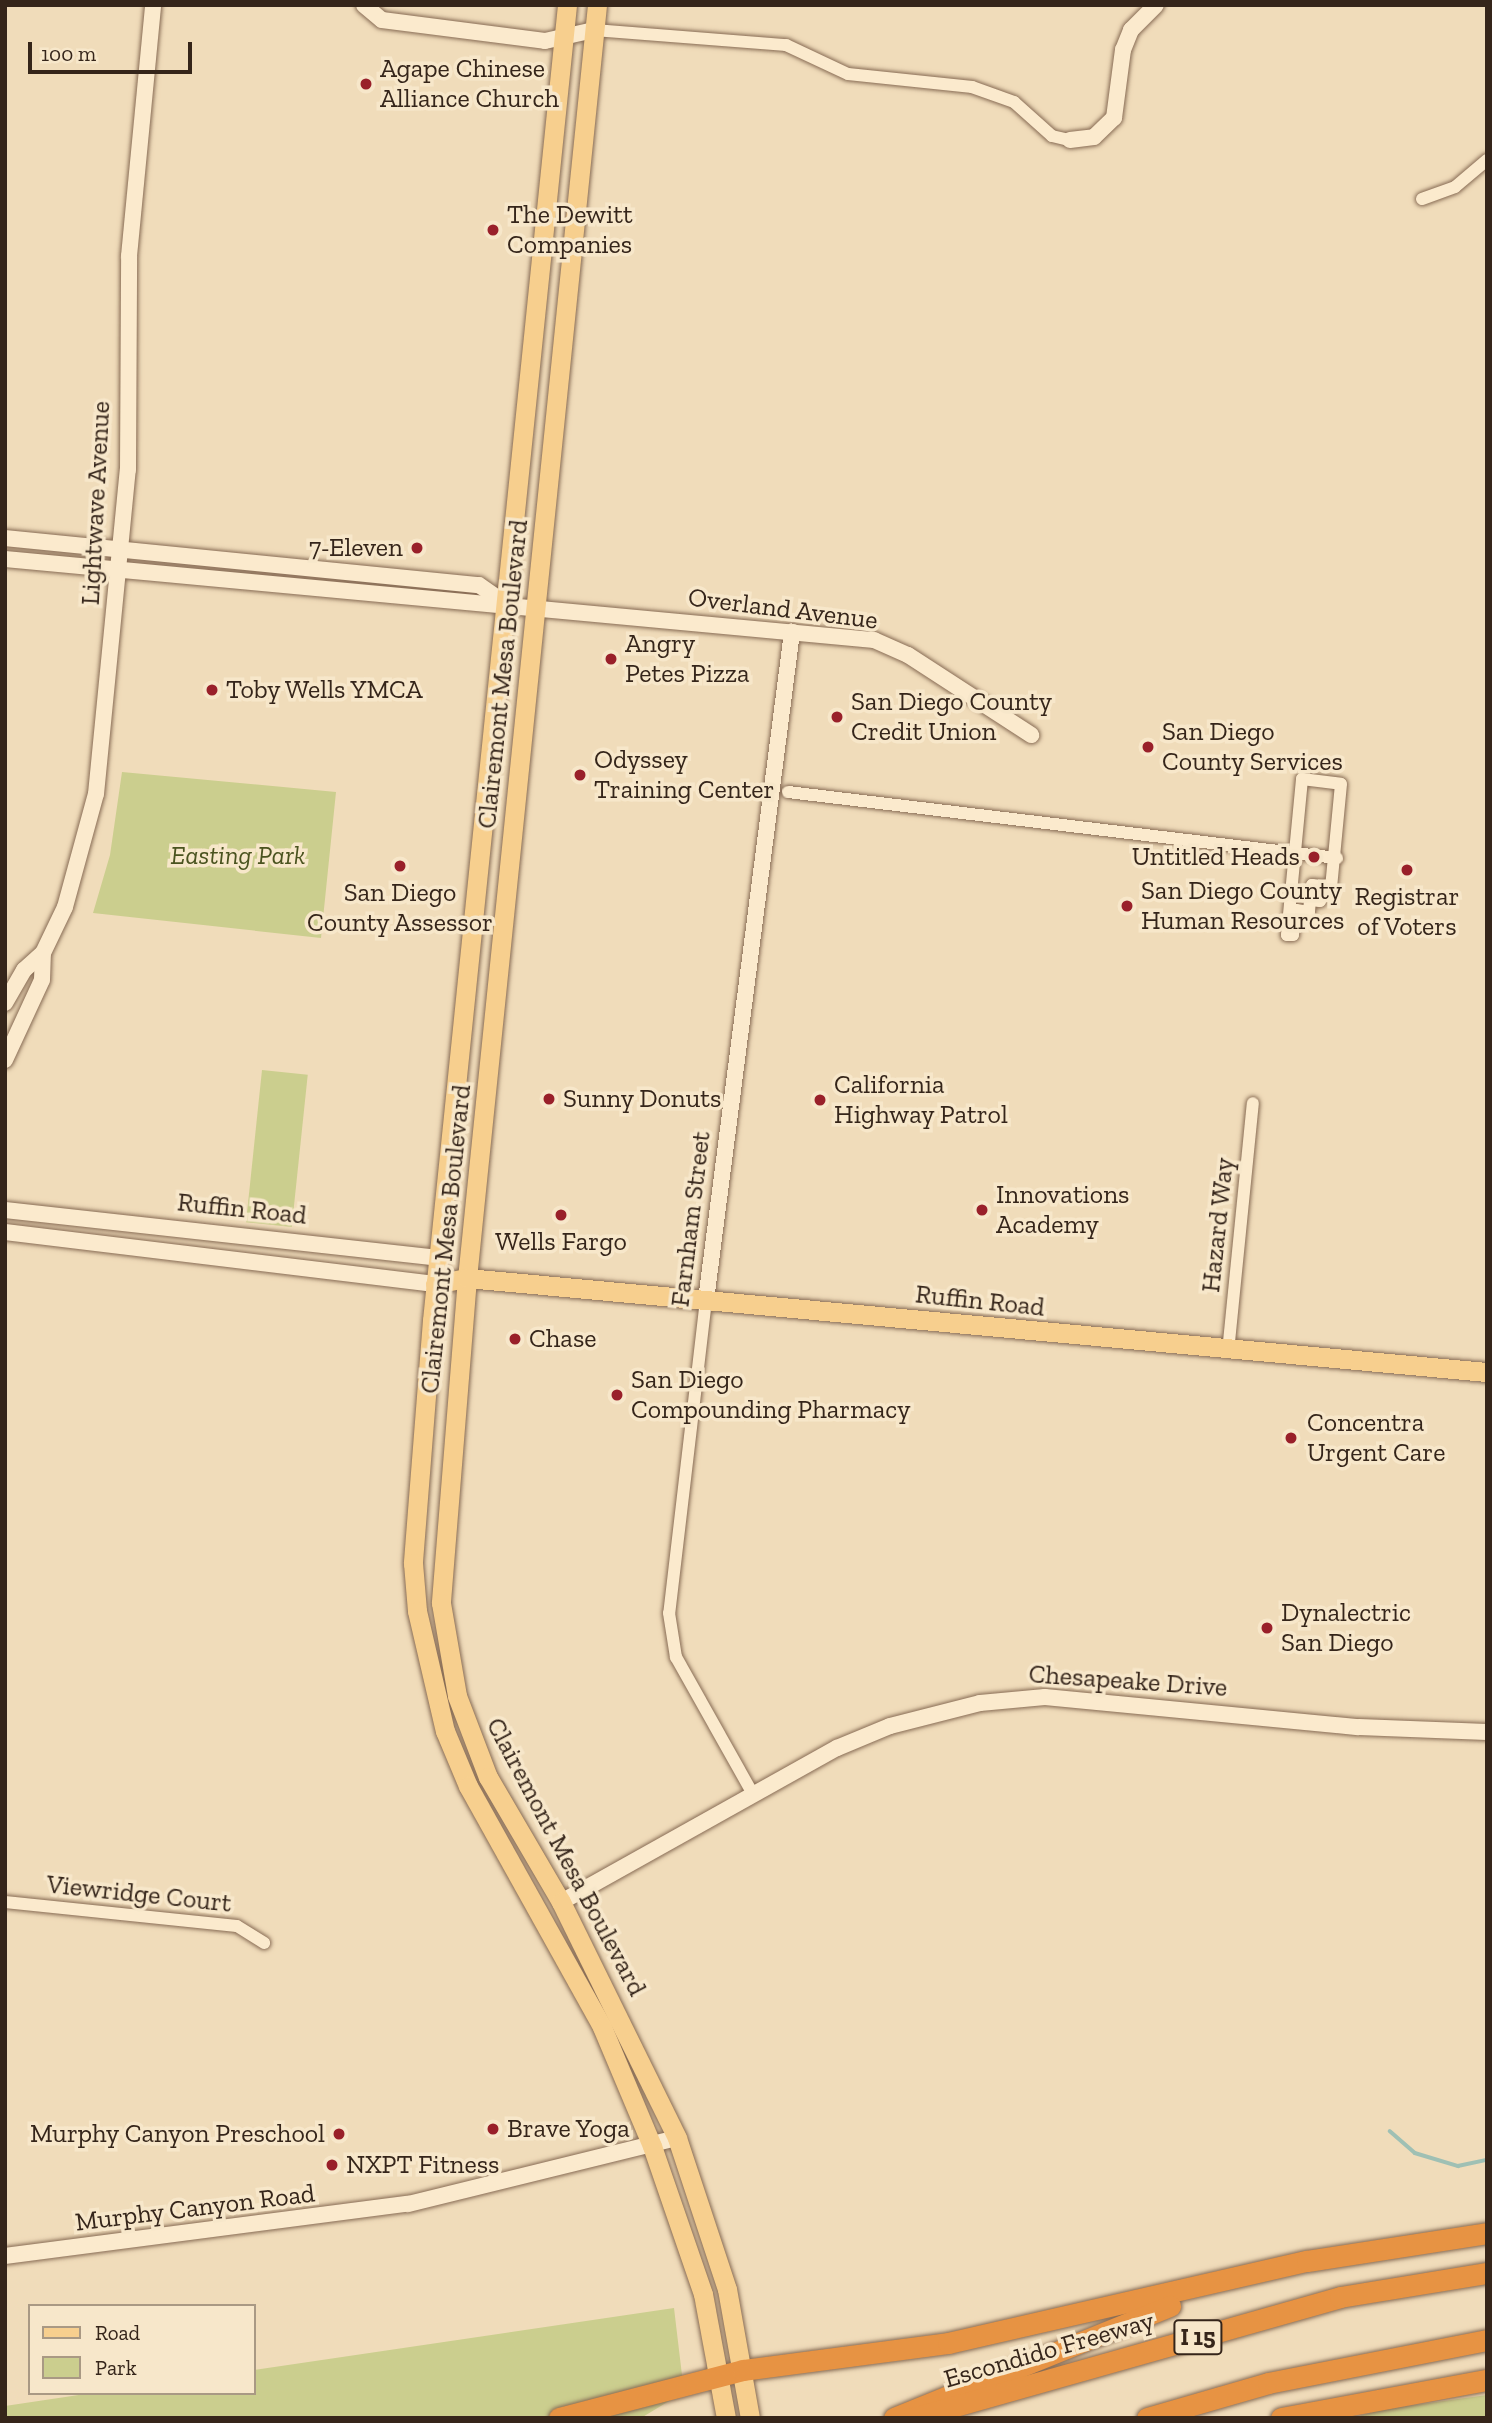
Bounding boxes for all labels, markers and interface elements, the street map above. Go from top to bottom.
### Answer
scale bar [32,28,196,72]
text: 100 m [41,41,96,66]
place label: Agape Chinese Alliance Church [380,53,559,114]
marker: Agape Chinese Alliance Church [358,76,374,92]
place label: The Dewitt Companies [507,199,633,260]
marker: The Dewitt Companies [485,222,501,238]
street label: Lightwave Avenue [75,400,117,606]
street label: Clairemont Mesa Boulevard [471,518,535,830]
place label: 7-Eleven [309,532,403,564]
marker: 7-Eleven [409,540,425,556]
street label: Overland Avenue [686,582,880,636]
place label: Angry Petes Pizza [625,628,750,690]
marker: Angry Petes Pizza [603,651,619,667]
place label: Toby Wells YMCA [226,674,425,706]
marker: Toby Wells YMCA [204,682,220,698]
place label: San Diego County Credit Union [851,686,1052,748]
marker: San Diego County Credit Union [829,709,845,725]
place label: San Diego County Services [1162,716,1344,778]
marker: San Diego County Services [1140,739,1156,755]
place label: Odyssey Training Center [594,744,774,806]
marker: Odyssey Training Center [572,767,588,783]
park label: Easting Park [171,840,305,872]
place label: Untitled Heads [1132,841,1300,873]
marker: Untitled Heads [1306,849,1322,865]
marker: San Diego County Assessor [392,858,408,874]
marker: Registrar of Voters [1399,862,1415,878]
place label: San Diego County Human Resources [1141,875,1344,936]
place label: San Diego County Assessor [306,877,494,938]
place label: Registrar of Voters [1355,881,1459,942]
marker: San Diego County Human Resources [1119,898,1135,914]
place label: California Highway Patrol [834,1069,1008,1130]
street label: Clairemont Mesa Boulevard [414,1083,478,1395]
place label: Sunny Donuts [563,1083,722,1115]
marker: Sunny Donuts [541,1091,557,1107]
marker: California Highway Patrol [812,1092,828,1108]
street label: Farnham Street [665,1129,717,1309]
street label: Hazard Way [1195,1156,1241,1294]
place label: Innovations Academy [996,1179,1129,1240]
street label: Ruffin Road [176,1187,308,1231]
marker: Innovations Academy [974,1202,990,1218]
marker: Wells Fargo [553,1207,569,1223]
place label: Wells Fargo [495,1226,627,1258]
street label: Ruffin Road [914,1279,1046,1323]
place label: Chase [529,1323,597,1355]
marker: Chase [507,1331,523,1347]
place label: San Diego Compounding Pharmacy [631,1364,911,1426]
marker: San Diego Compounding Pharmacy [609,1387,625,1403]
place label: Concentra Urgent Care [1307,1407,1445,1468]
marker: Concentra Urgent Care [1281,1428,1301,1448]
place label: Dynalectric San Diego [1281,1597,1411,1658]
marker: Dynalectric San Diego [1259,1620,1275,1636]
street label: Chesapeake Drive [1028,1658,1228,1704]
street label: Clairemont Mesa Boulevard [479,1713,653,2001]
street label: Viewridge Court [45,1869,233,1919]
place label: Brave Yoga [507,2113,631,2145]
place label: Murphy Canyon Preschool [29,2118,325,2150]
marker: Brave Yoga [485,2121,501,2137]
marker: Murphy Canyon Preschool [331,2126,347,2142]
place label: NXPT Fitness [346,2149,500,2181]
marker: NXPT Fitness [324,2157,340,2173]
street label: Murphy Canyon Road [73,2178,317,2238]
legend [28,2304,256,2395]
street label: Escondido Freeway [940,2305,1158,2395]
road number: I 15 [1172,2316,1224,2358]
text: Road [95,2320,140,2345]
text: Park [95,2355,137,2380]

